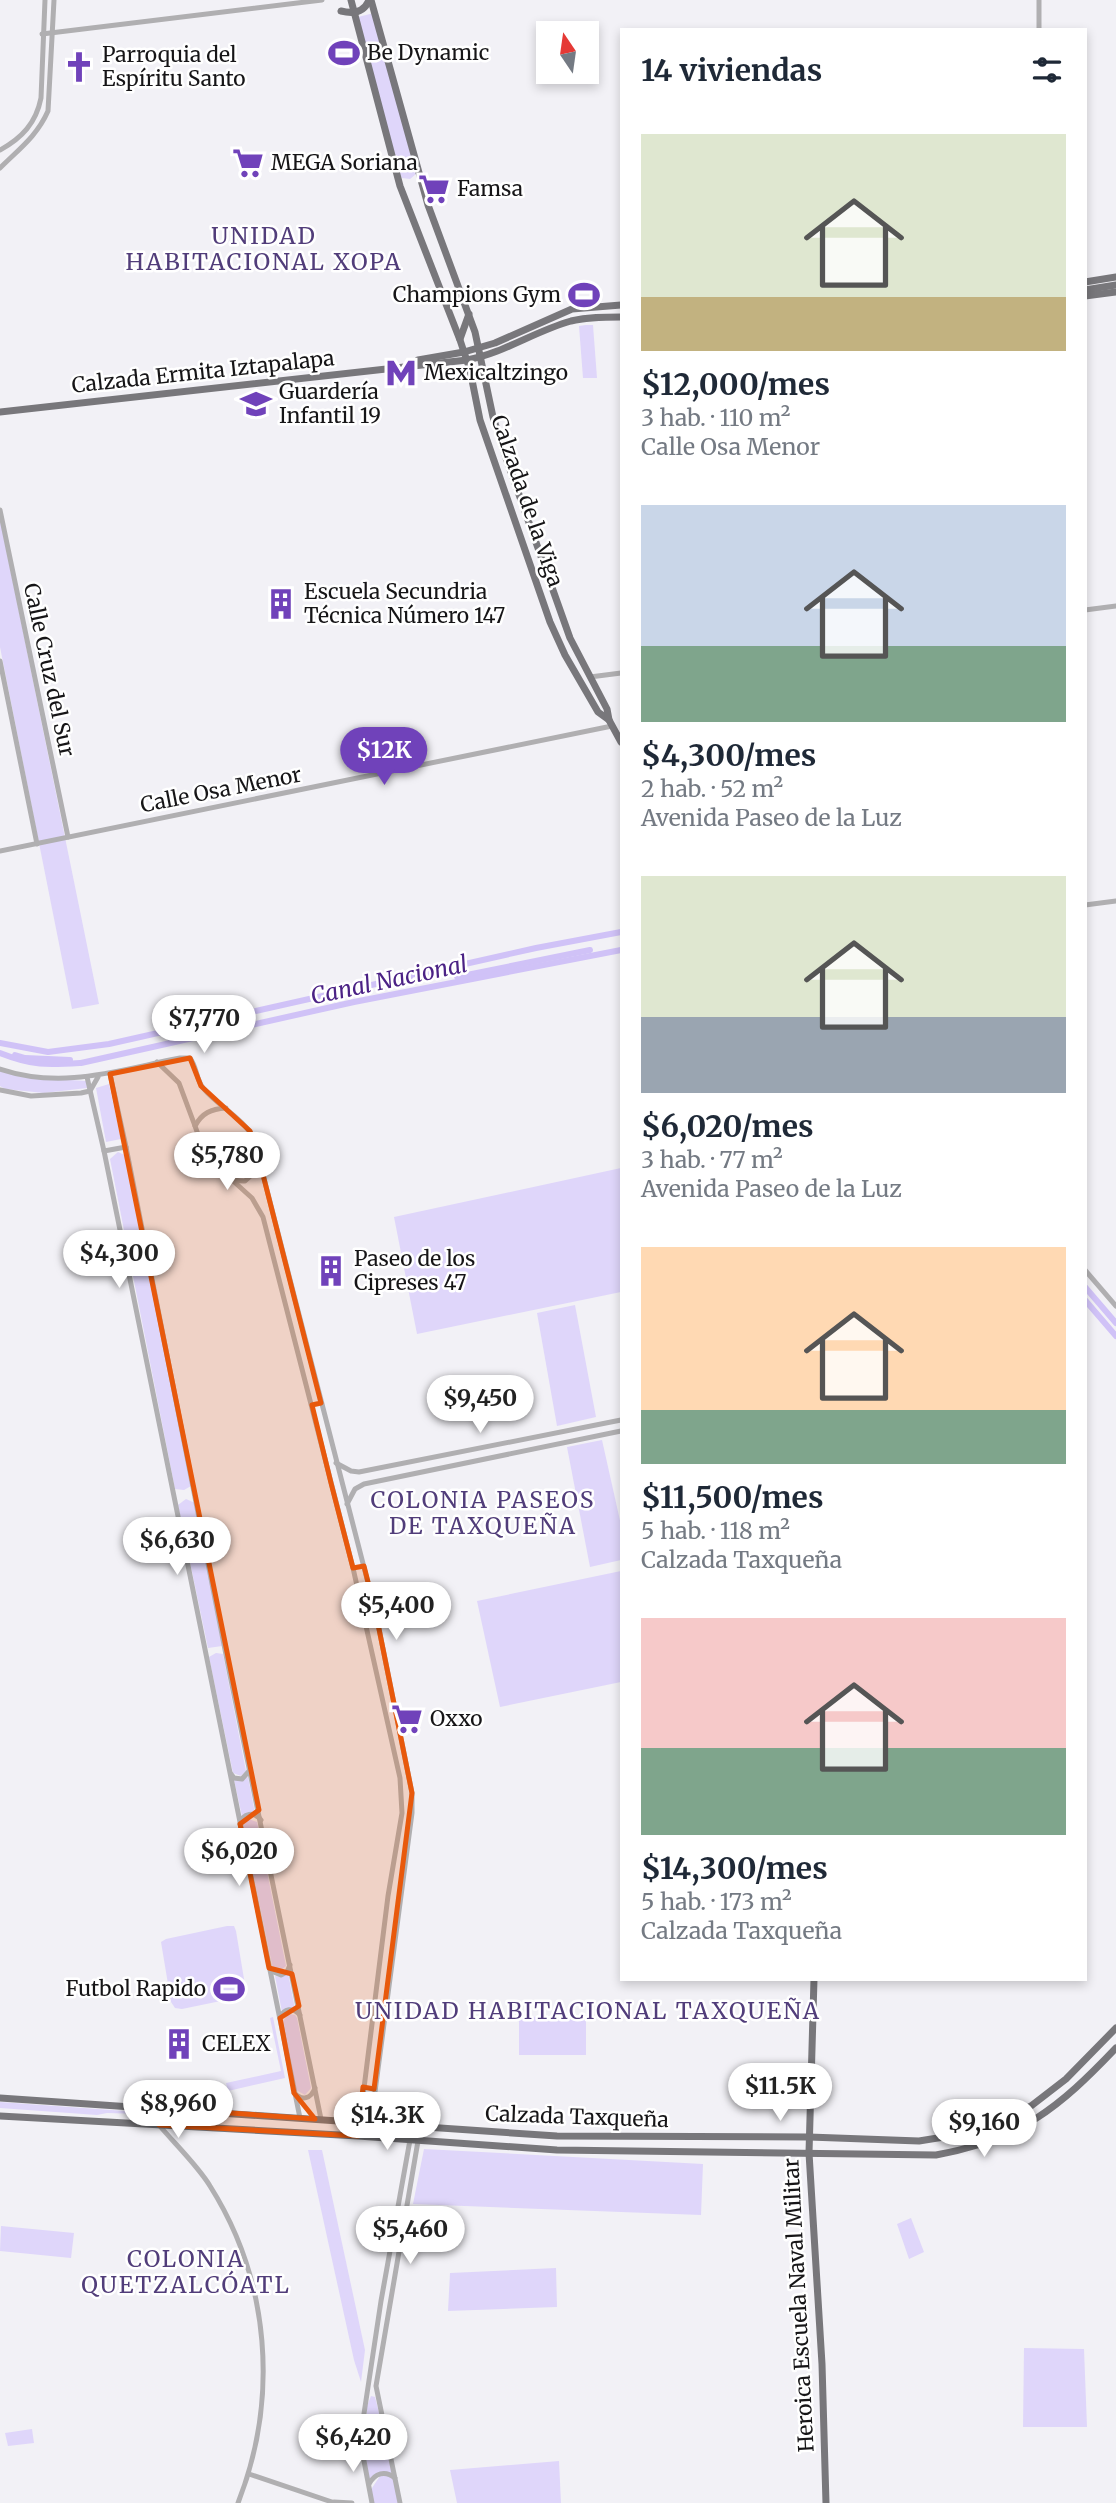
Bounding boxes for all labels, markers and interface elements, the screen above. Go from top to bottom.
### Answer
north arrow [536,21,598,84]
map controls [536,21,599,84]
sports icon: Be Dynamic [327,36,361,70]
place label: Be Dynamic [367,39,489,66]
place label: Parroquia del Espíritu Santo [102,41,246,92]
church icon: Parroquia del Espíritu Santo [62,50,96,84]
text: 14 viviendas [641,51,822,89]
icon: filters [1028,51,1066,89]
supermarket icon: MEGA Soriana [231,146,265,180]
place label: MEGA Soriana [271,149,418,176]
supermarket icon: Famsa [417,172,451,206]
place label: Famsa [457,175,523,202]
icon: home [791,180,917,306]
district label: UNIDAD HABITACIONAL XOPA [126,221,402,276]
sports icon: Champions Gym [567,278,601,312]
place label: Champions Gym [393,281,561,308]
street label: Calzada Ermita Iztapalapa [70,344,336,399]
metro station icon: Mexicaltzingo [384,356,418,390]
place label: Mexicaltzingo [424,359,568,386]
text: $12,000/mes [641,365,830,403]
place label: Guardería Infantil 19 [279,378,381,429]
school or university icon: Guardería Infantil 19 [239,387,273,421]
text: 3 hab. · 110 m² [641,403,790,432]
street label: Calzada de la Viga [485,411,570,590]
text: Calle Osa Menor [641,432,820,461]
icon: home [791,551,917,677]
place label: Escuela Secundria Técnica Número 147 [304,578,505,629]
street label: Calle Cruz del Sur [18,581,81,759]
building icon: Escuela Secundria Técnica Número 147 [264,587,298,621]
pin: $12K [343,728,425,787]
text: $12K [356,735,412,764]
text: $4,300/mes [641,736,816,774]
street label: Calle Osa Menor [138,761,304,818]
text: 2 hab. · 52 m² [641,774,783,803]
text: Avenida Paseo de la Luz [641,803,902,832]
icon: home [791,922,917,1048]
water label: Canal Nacional [308,949,470,1010]
pin: $7,770 [147,996,261,1055]
text: $7,770 [168,1003,240,1032]
text: $6,020/mes [641,1107,814,1145]
pin: $5,780 [170,1132,284,1192]
text: $5,780 [190,1140,264,1169]
text: 3 hab. · 77 m² [641,1145,783,1174]
text: Avenida Paseo de la Luz [641,1174,902,1203]
pin: $4,300 [62,1230,176,1290]
text: $4,300 [79,1238,159,1267]
place label: Paseo de los Cipreses 47 [354,1245,475,1296]
building icon: Paseo de los Cipreses 47 [314,1254,348,1288]
icon: home [791,1293,917,1419]
pin: $9,450 [423,1376,537,1435]
text: $9,450 [443,1383,517,1412]
text: $11,500/mes [641,1478,823,1516]
district label: COLONIA PASEOS DE TAXQUEÑA [371,1485,595,1540]
text: 5 hab. · 118 m² [641,1516,790,1545]
pin: $6,630 [120,1518,234,1577]
text: $6,630 [139,1525,215,1554]
text: Calzada Taxqueña [641,1545,842,1574]
pin: $5,400 [339,1582,453,1642]
text: $5,400 [357,1590,435,1619]
icon: home [791,1664,917,1790]
supermarket icon: Oxxo [390,1702,424,1736]
place label: Oxxo [430,1705,483,1732]
pin: $6,020 [182,1828,296,1888]
text: $6,020 [200,1836,278,1865]
text: $14,300/mes [641,1849,828,1887]
text: 5 hab. · 173 m² [641,1887,792,1916]
text: Calzada Taxqueña [641,1916,842,1945]
sports icon: Futbol Rapido [212,1972,246,2006]
place label: Futbol Rapido [66,1975,206,2002]
district label: UNIDAD HABITACIONAL TAXQUEÑA [355,1996,821,2025]
building icon: CELEX [162,2027,196,2061]
place label: CELEX [202,2030,270,2057]
pin: $11.5K [723,2064,837,2123]
text: $11.5K [744,2071,816,2100]
pin: $8,960 [121,2080,235,2140]
text: $8,960 [139,2088,217,2117]
pin: $14.3K [330,2092,444,2152]
text: $14.3K [350,2100,424,2129]
street label: Calzada Taxqueña [485,2100,669,2133]
pin: $9,160 [927,2100,1041,2159]
text: $9,160 [948,2107,1020,2136]
street label: Heroica Escuela Naval Militar [777,2157,820,2453]
pin: $5,460 [353,2206,467,2266]
text: $5,460 [372,2214,448,2243]
district label: COLONIA QUETZALCÓATL [81,2244,291,2299]
pin: $6,420 [296,2414,410,2474]
text: $6,420 [314,2422,392,2451]

